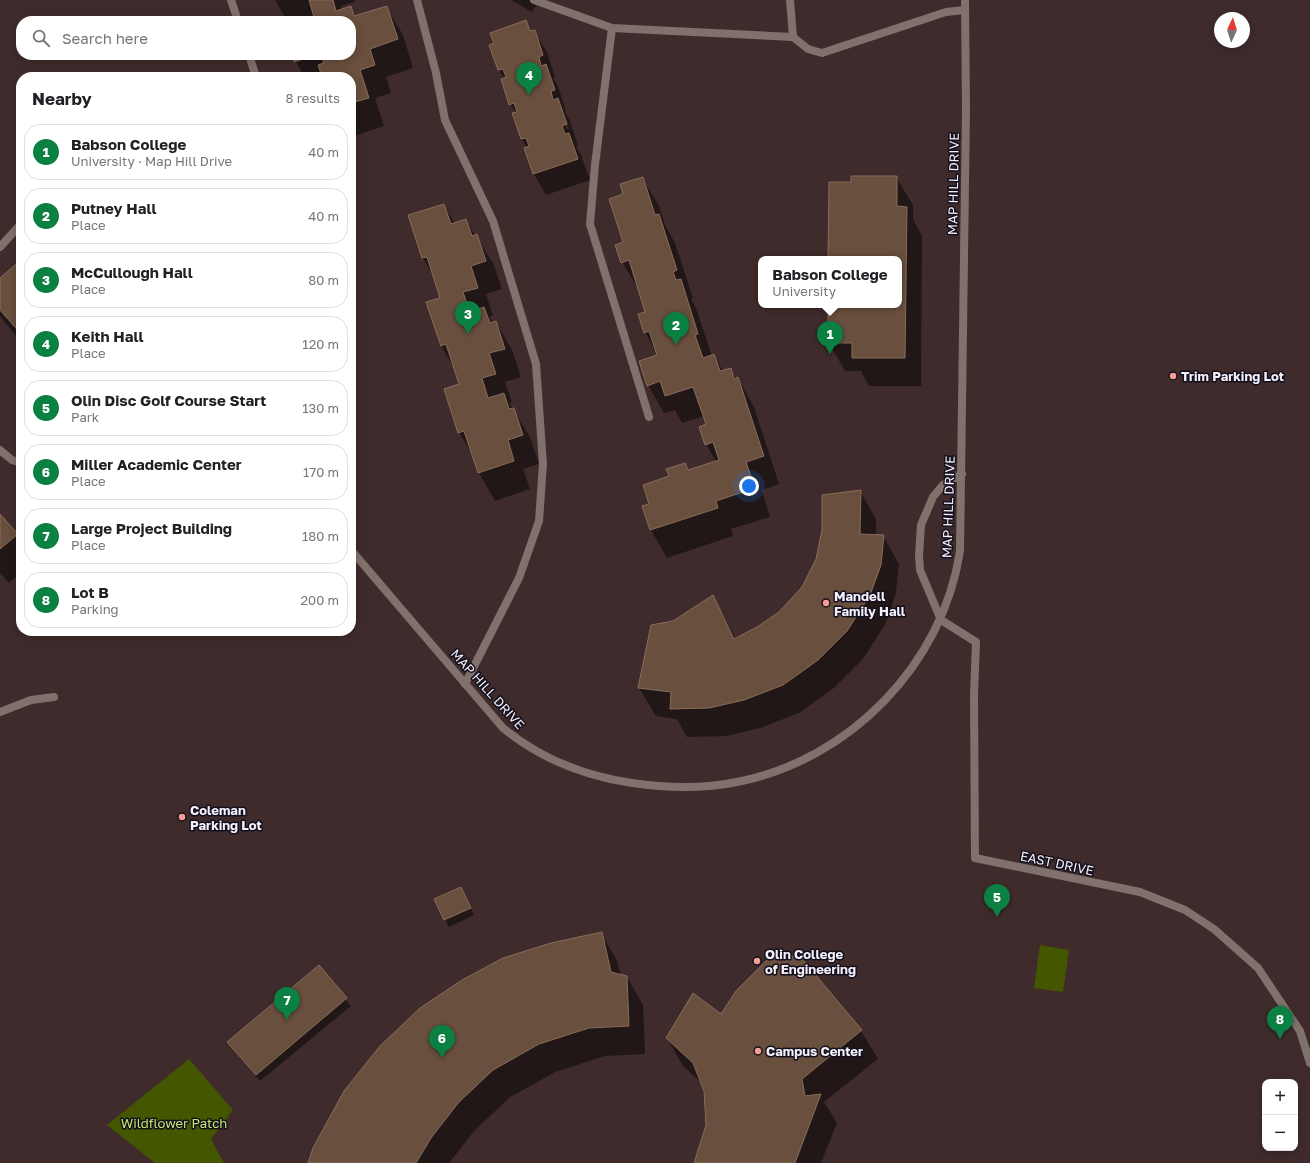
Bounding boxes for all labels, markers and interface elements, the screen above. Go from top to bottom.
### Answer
north arrow [1214,12,1250,48]
search box [16,16,356,60]
icon: search [30,27,52,49]
text: Search here [62,29,148,47]
pin: 4 [516,62,542,95]
text: Nearby [32,88,92,109]
text: 8 results [286,90,340,106]
street label: MAP HILL DRIVE [944,133,962,235]
text: Babson College [71,135,186,153]
text: 1 [43,144,49,160]
text: 40 m [308,144,339,160]
text: University · Map Hill Drive [71,153,232,169]
text: Putney Hall [71,199,157,217]
text: 2 [42,208,50,224]
text: 40 m [308,208,339,224]
text: Place [71,217,106,233]
popup [758,256,902,308]
text: McCullough Hall [71,263,193,281]
text: Babson College [772,265,888,283]
text: 3 [42,272,50,288]
text: 80 m [308,272,339,288]
text: Place [71,281,106,297]
text: University [772,283,836,299]
pin: 3 [455,301,481,334]
pin: 2 [663,312,689,345]
pin: 1 [817,321,843,354]
text: Keith Hall [71,327,144,345]
text: 4 [42,336,50,352]
text: 120 m [302,336,339,352]
text: Place [71,345,106,361]
place label: Trim Parking Lot [1181,368,1284,384]
marker: Trim Parking Lot [1168,371,1178,381]
text: Olin Disc Golf Course Start [71,391,266,409]
text: 5 [42,400,50,416]
text: 130 m [302,400,339,416]
text: Park [71,409,99,425]
text: Miller Academic Center [71,455,242,473]
street label: MAP HILL DRIVE [938,456,958,558]
text: 6 [42,464,50,480]
text: 170 m [303,464,339,480]
text: Place [71,473,106,489]
your location [739,476,759,496]
text: Large Project Building [71,519,232,537]
text: 7 [42,528,50,544]
text: 180 m [302,528,339,544]
text: Place [71,537,106,553]
text: Lot B [71,583,109,601]
place label: Mandell Family Hall [834,588,906,619]
text: 8 [42,592,50,608]
text: 200 m [301,592,339,608]
marker: Mandell Family Hall [821,598,831,608]
text: Parking [71,601,119,617]
street label: MAP HILL DRIVE [448,646,528,732]
place label: Coleman Parking Lot [190,802,262,833]
marker: Coleman Parking Lot [177,812,187,822]
street label: EAST DRIVE [1019,847,1095,879]
pin: 5 [984,884,1010,917]
place label: Olin College of Engineering [765,946,856,977]
marker: Olin College of Engineering [752,956,762,966]
pin: 7 [274,987,300,1020]
pin: 8 [1267,1006,1293,1039]
pin: 6 [429,1025,455,1058]
place label: Campus Center [766,1043,863,1059]
marker: Campus Center [753,1046,763,1056]
map controls [1262,1079,1298,1151]
button: + [1262,1079,1298,1115]
park label: Wildflower Patch [121,1115,227,1131]
button: − [1262,1115,1298,1151]

